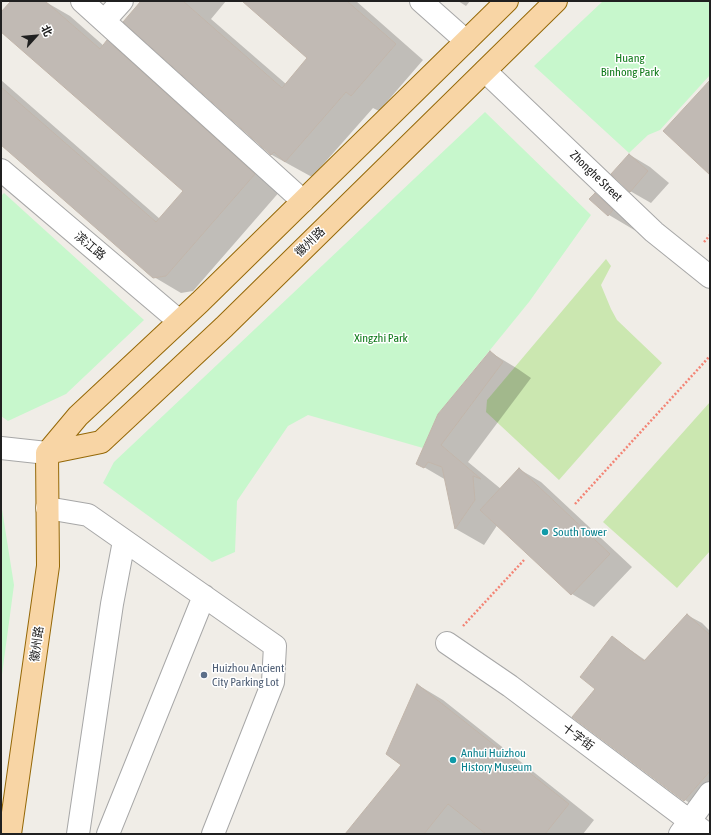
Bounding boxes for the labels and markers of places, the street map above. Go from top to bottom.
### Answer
place label: South Tower [553,525,606,539]
marker: South Tower [540,527,550,537]
place label: Huizhou Ancient City Parking Lot [212,661,284,689]
marker: Huizhou Ancient City Parking Lot [199,670,209,680]
place label: Anhui Huizhou History Museum [461,746,532,774]
marker: Anhui Huizhou History Museum [448,755,458,765]

